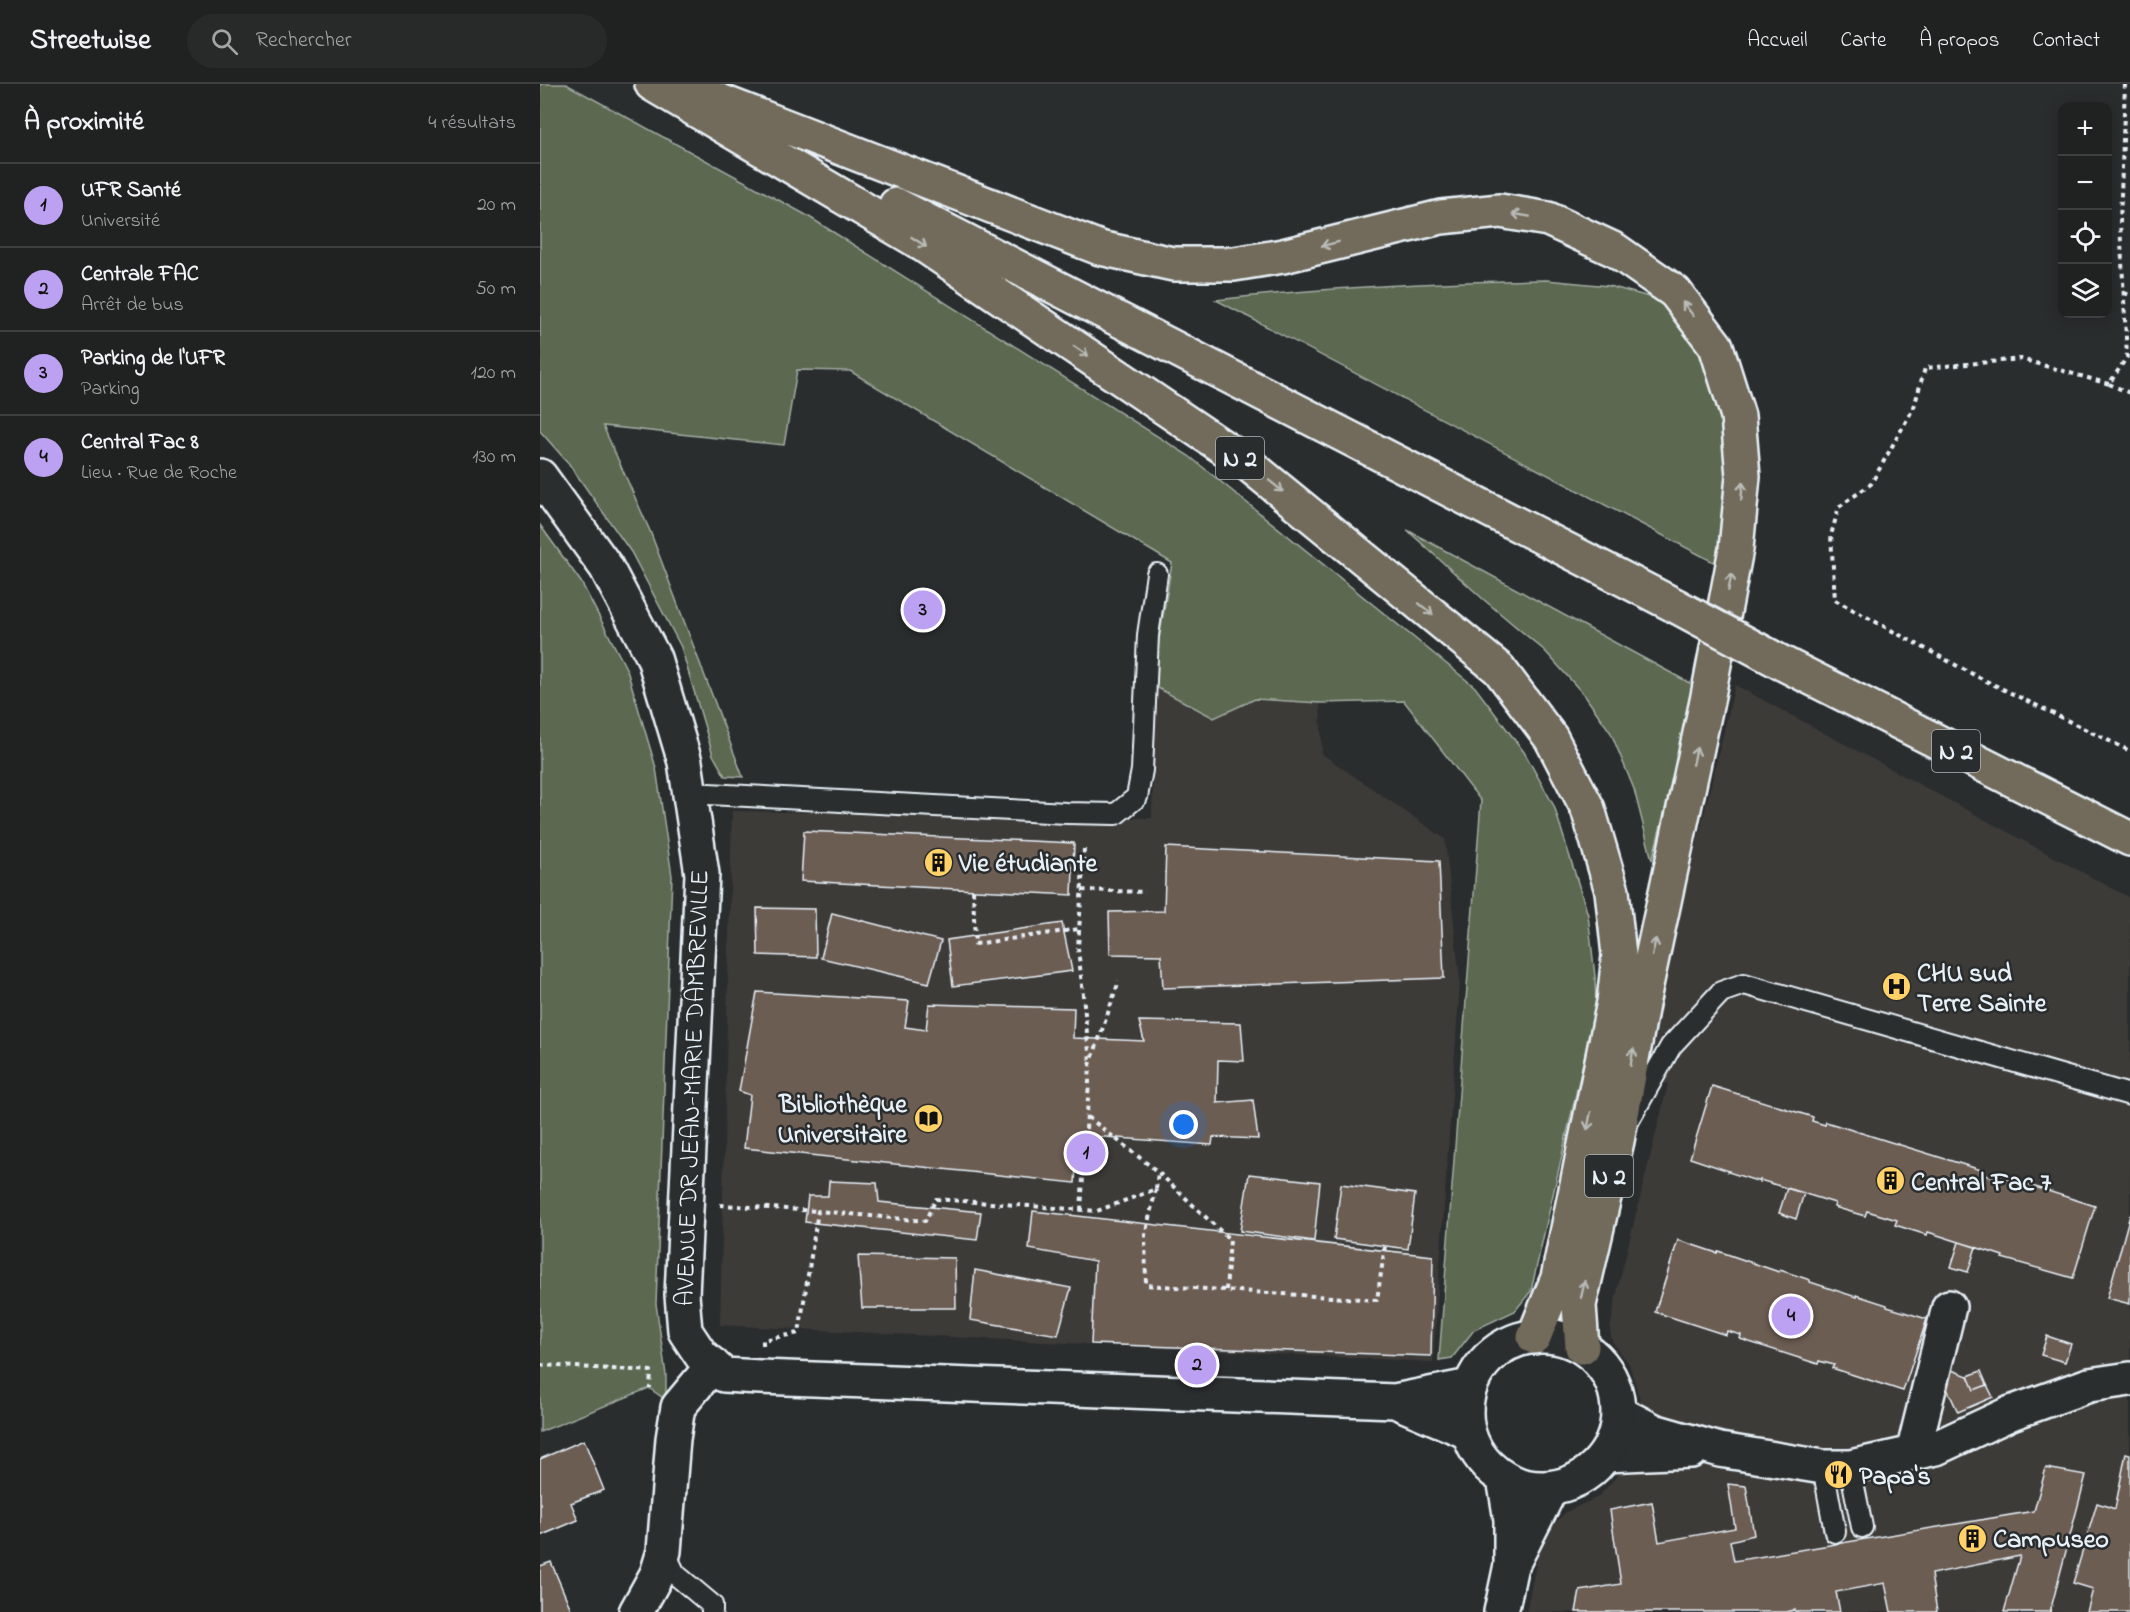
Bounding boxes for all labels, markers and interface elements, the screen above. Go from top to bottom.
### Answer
search box [187,14,607,68]
text: Streetwise [30,21,151,62]
icon: search [208,25,241,58]
text: Rechercher [256,25,352,57]
text: Accueil [1747,26,1808,56]
text: Carte [1841,26,1886,56]
text: À propos [1919,26,1999,56]
text: Contact [2032,26,2100,56]
map controls [2058,102,2112,318]
button: + [2058,102,2112,156]
text: À proximité [24,104,144,142]
text: 4 résultats [428,109,516,138]
button: − [2058,156,2112,210]
text: UFR Santé [81,175,181,207]
text: 1 [40,191,47,220]
text: 20 m [477,191,516,220]
text: Université [81,207,160,236]
one-way arrow [1512,209,1532,220]
button: locate [2058,210,2112,264]
one-way arrow [910,236,927,248]
one-way arrow [1321,239,1340,251]
text: Centrale FAC [81,259,199,291]
button: layers [2058,264,2112,318]
text: 2 [39,275,48,304]
text: 50 m [475,275,516,304]
text: Arrêt de bus [81,291,184,320]
one-way arrow [1681,301,1694,317]
text: Parking de l'UFR [81,343,225,375]
one-way arrow [1072,345,1089,357]
text: 3 [39,359,48,388]
text: 120 m [471,359,516,388]
text: Parking [81,375,140,404]
text: Central Fac 8 [81,427,199,459]
road number: N 2 [1216,437,1264,479]
text: 4 [39,443,48,472]
text: 130 m [472,443,516,472]
text: Lieu · Rue de Roche [81,459,237,488]
one-way arrow [1267,479,1283,492]
one-way arrow [1737,481,1748,501]
one-way arrow [1725,573,1736,592]
pin: 3 [904,588,943,632]
one-way arrow [1418,603,1434,616]
road number: N 2 [1932,730,1980,772]
one-way arrow [1690,747,1702,766]
building icon: Vie étudiante [922,846,954,878]
place label: Vie étudiante [958,846,1098,884]
street label: AVENUE DR JEAN-MARIE DAMBREVILLE [667,869,721,1307]
one-way arrow [1649,937,1661,956]
place label: CHU sud Terre Sainte [1917,956,2048,1024]
hospital icon: CHU sud Terre Sainte [1880,971,1912,1003]
one-way arrow [1627,1048,1638,1068]
place label: Bibliothèque Universitaire [777,1087,908,1155]
library icon: Bibliothèque Universitaire [912,1102,944,1134]
your location [1169,1110,1198,1139]
one-way arrow [1583,1112,1595,1131]
pin: 1 [1066,1130,1106,1176]
road number: N 2 [1585,1155,1633,1197]
building icon: Central Fac 7 [1874,1165,1906,1197]
place label: Central Fac 7 [1911,1165,2051,1203]
one-way arrow [1578,1280,1589,1299]
pin: 4 [1772,1294,1810,1338]
pin: 2 [1178,1342,1216,1388]
restaurant icon: Papa's [1822,1459,1854,1491]
place label: Papa's [1859,1459,1931,1497]
building icon: Campuseo [1956,1522,1988,1554]
place label: Campuseo [1993,1522,2109,1560]

